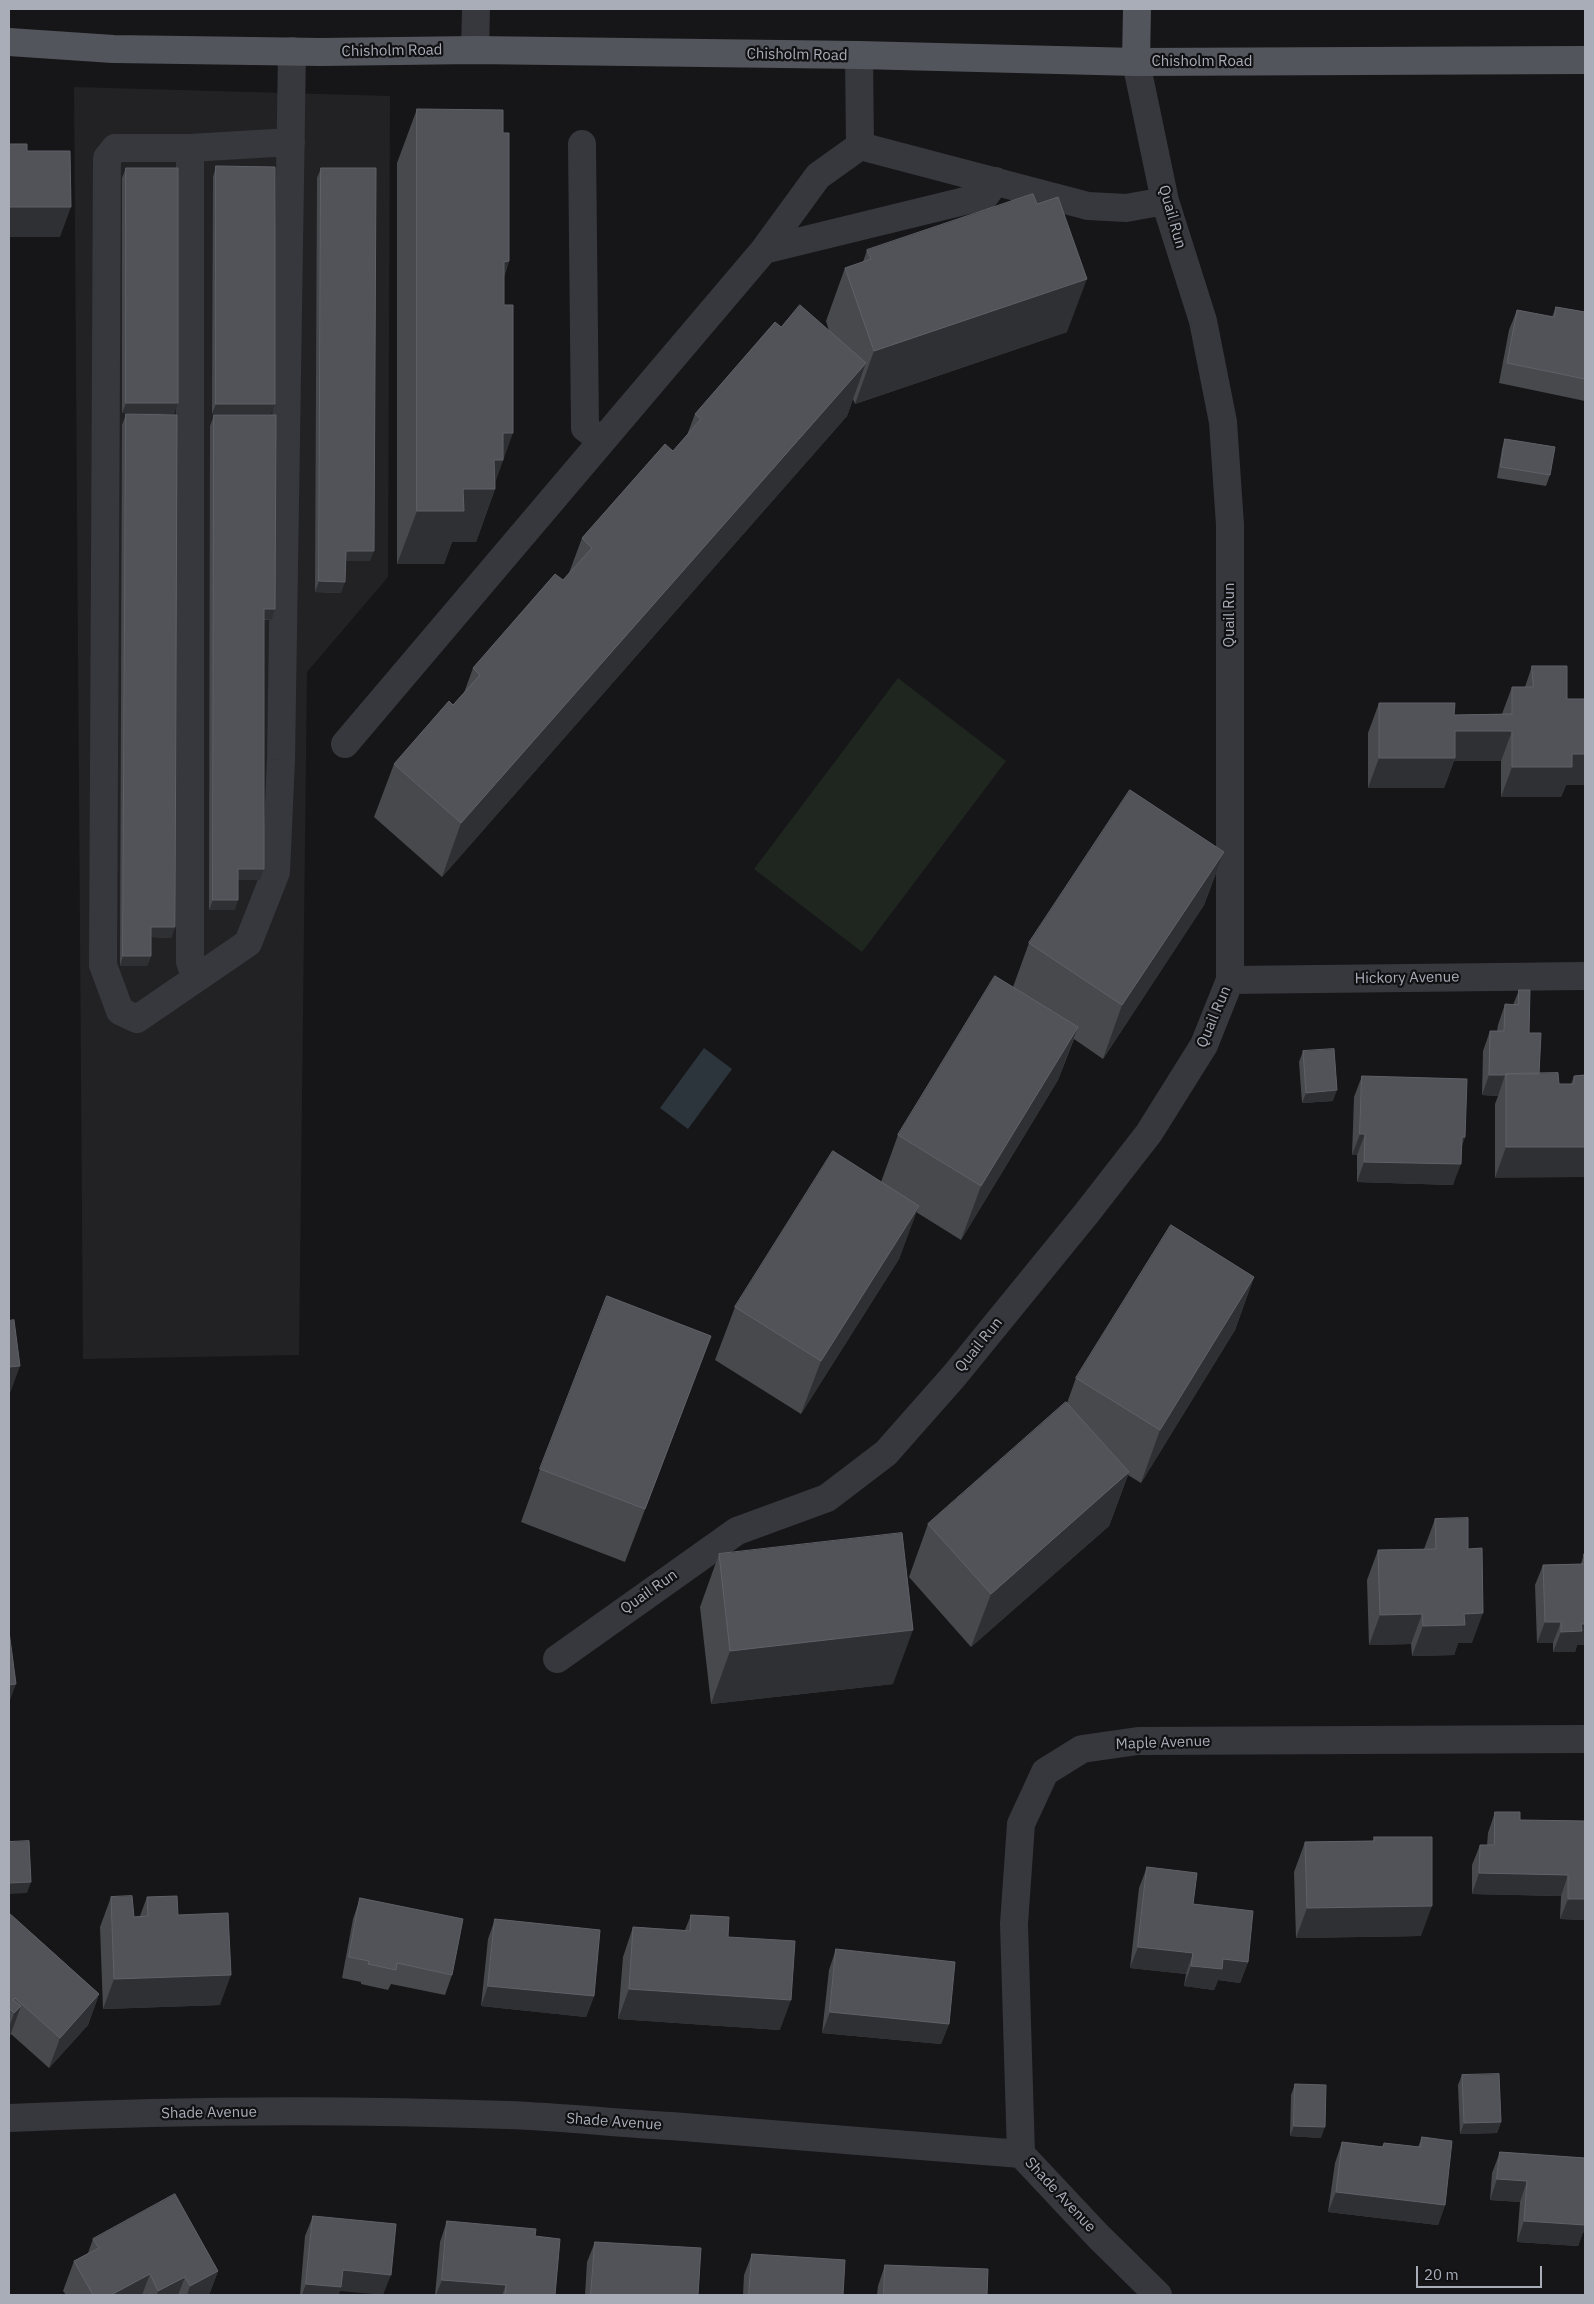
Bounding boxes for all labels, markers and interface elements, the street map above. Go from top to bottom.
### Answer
street label: Chisholm Road [341,41,443,61]
street label: Chisholm Road [746,45,848,65]
street label: Chisholm Road [1151,53,1253,71]
street label: Quail Run [1154,183,1190,251]
street label: Quail Run [1221,582,1239,648]
street label: Hickory Avenue [1354,968,1460,988]
street label: Quail Run [1193,983,1235,1051]
street label: Quail Run [952,1314,1006,1376]
street label: Quail Run [617,1566,681,1618]
street label: Maple Avenue [1115,1732,1211,1754]
street label: Shade Avenue [161,2103,257,2123]
street label: Shade Avenue [566,2110,662,2134]
street label: Shade Avenue [1021,2154,1099,2236]
scale bar [1419,2256,1545,2288]
text: 20 m [1424,2265,1459,2284]

